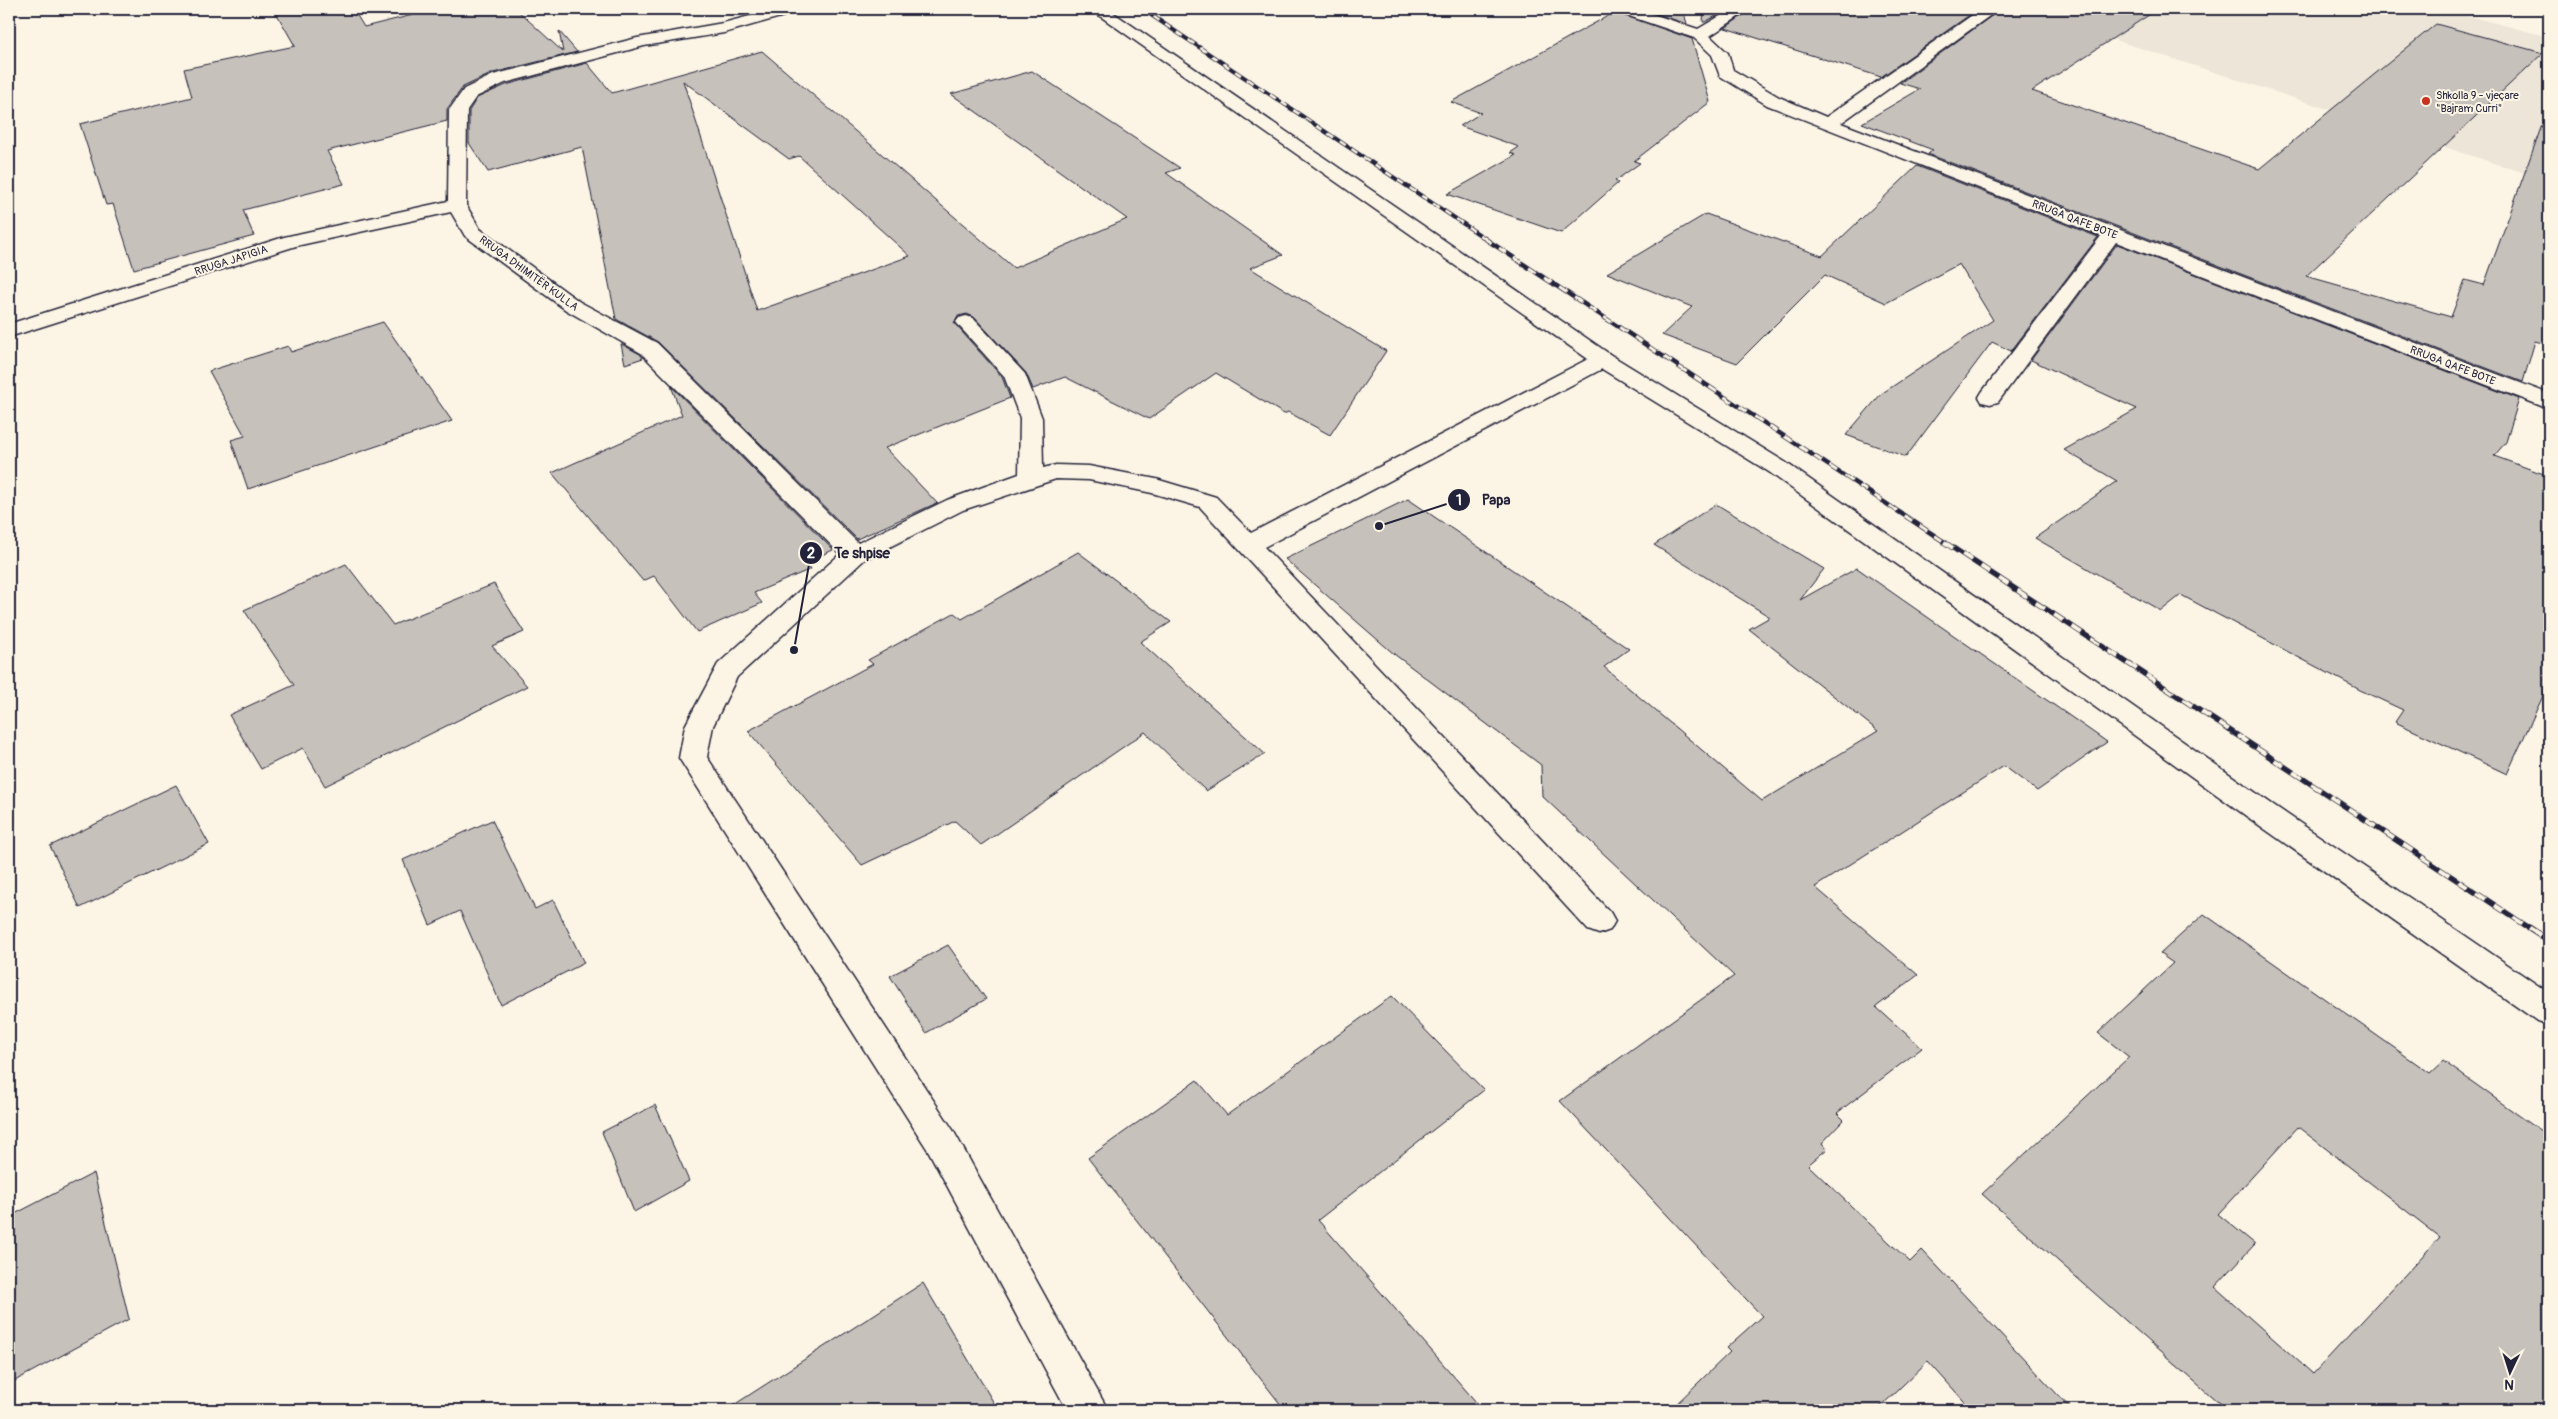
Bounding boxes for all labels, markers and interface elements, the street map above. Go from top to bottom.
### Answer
place label: Shkolla 9 - vjeçare "Bajram Curri" [2436,89,2519,115]
marker: Shkolla 9 - vjeçare "Bajram Curri" [2420,95,2432,107]
street label: RRUGA QAFE BOTE [2030,197,2120,242]
street label: RRUGA DHIMITËR KULLA [477,233,581,314]
street label: RRUGA JAPIGIA [193,243,269,278]
street label: RRUGA QAFE BOTE [2408,343,2498,388]
callout: Papa [1446,485,1520,515]
text: 1 [1456,491,1462,510]
text: Papa [1482,491,1510,510]
callout: Te shpise [799,538,900,568]
text: 2 [807,544,815,563]
text: Te shpise [833,544,890,563]
north arrow [2486,1346,2536,1396]
text: N [2504,1376,2514,1393]

